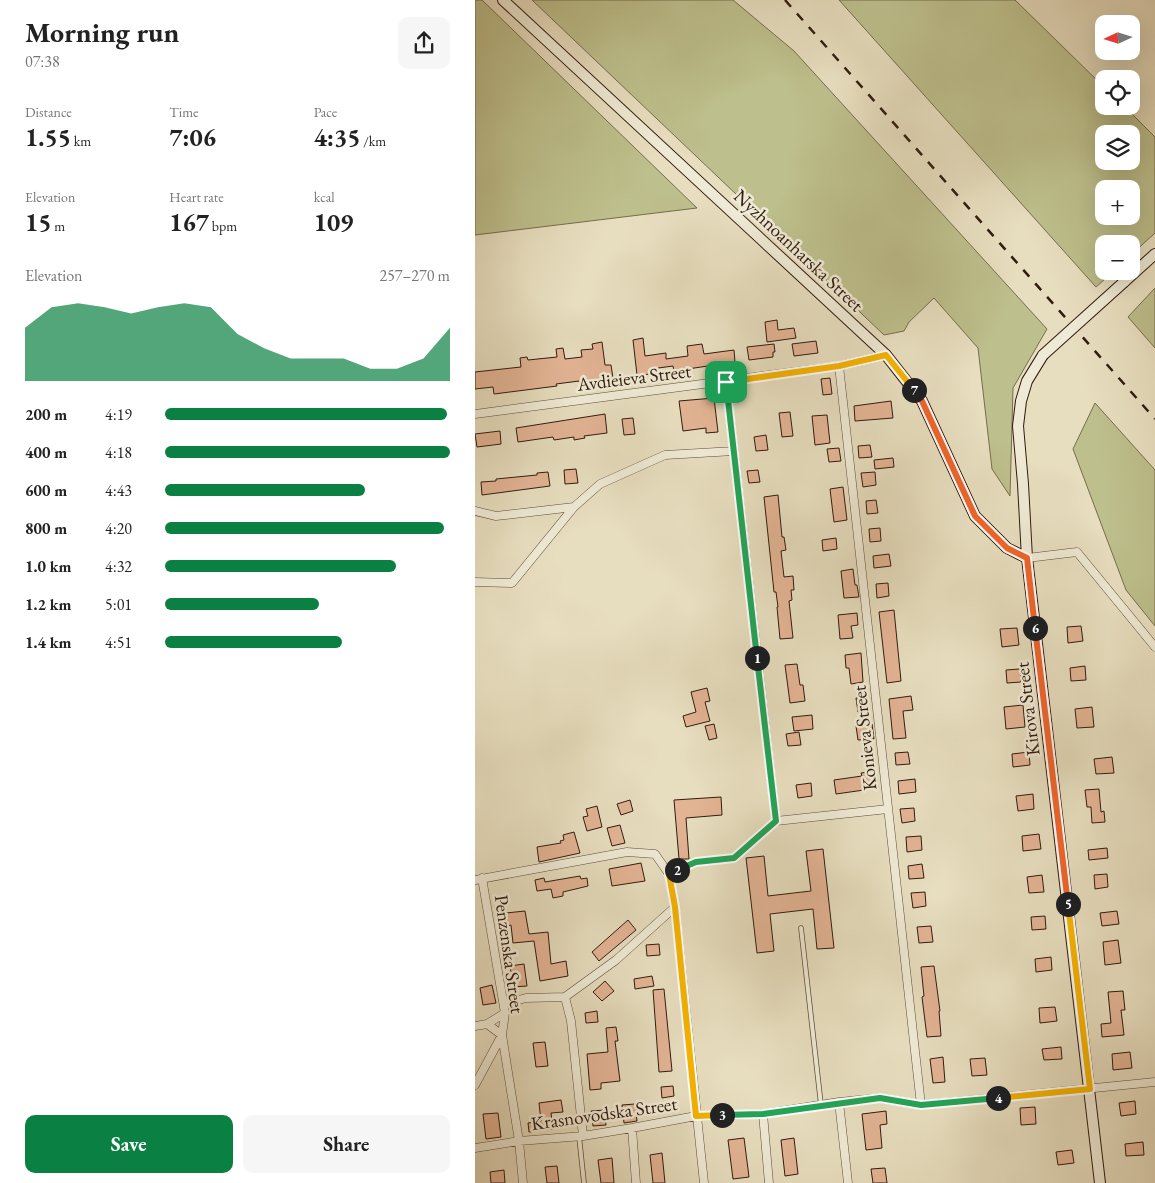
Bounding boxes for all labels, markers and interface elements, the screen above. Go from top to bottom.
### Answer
text: Morning run [25,14,179,50]
north arrow [1095,15,1140,60]
map controls [1095,15,1140,280]
button: share [398,17,450,69]
text: 07:38 [25,51,60,72]
button: locate [1095,70,1140,115]
text: Distance [25,103,72,121]
text: Time [169,103,199,121]
text: Pace [314,103,337,121]
text: 1.55 [25,121,71,153]
text: 7:06 [169,121,216,153]
text: 4:35 [314,121,360,153]
button: layers [1095,125,1140,170]
text: km [71,132,91,150]
text: /km [360,132,386,150]
button: + [1095,180,1140,225]
street label: Nyzhnoanharska Street [728,184,869,317]
text: Elevation [25,188,75,206]
text: Heart rate [169,188,224,206]
text: kcal [314,188,335,206]
text: 15 [25,206,51,238]
text: 167 [169,206,209,238]
text: 109 [314,206,353,238]
text: m [51,217,65,235]
text: bpm [209,217,237,235]
button: − [1095,235,1140,280]
text: Elevation [25,265,83,286]
text: 257–270 m [379,265,450,286]
street label: Avdieieva Street [575,358,692,397]
pin [705,361,747,403]
icon: arrive [712,368,740,396]
pin: 7 [901,378,927,402]
text: 7 [911,381,918,399]
text: 200 m [25,404,67,425]
text: 4:19 [105,404,132,425]
text: 400 m [25,442,67,463]
text: 4:18 [105,442,132,463]
text: 600 m [25,480,67,501]
text: 4:43 [105,480,132,501]
text: 800 m [25,518,67,539]
text: 4:20 [105,518,132,539]
text: 1.0 km [25,556,71,577]
text: 4:32 [105,556,132,577]
text: 1.2 km [25,594,71,615]
text: 5:01 [105,594,132,615]
pin: 6 [1023,616,1047,640]
text: 6 [1032,619,1039,637]
text: 1.4 km [25,632,71,653]
text: 4:51 [105,632,132,653]
pin: 1 [745,646,769,670]
text: 1 [754,649,761,667]
street label: Kirova Street [1009,661,1046,757]
street label: Konieva Street [847,684,882,792]
pin: 2 [665,858,689,882]
text: 2 [674,861,681,879]
pin: 5 [1055,892,1081,916]
street label: Penzenska Street [489,893,530,1015]
text: 5 [1065,895,1072,913]
pin: 4 [985,1086,1011,1110]
text: 4 [995,1089,1002,1107]
street label: Krasnovodska Street [529,1091,679,1136]
pin: 3 [709,1102,735,1128]
text: 3 [719,1106,726,1124]
button: Save [25,1115,233,1173]
button: Share [243,1115,450,1173]

